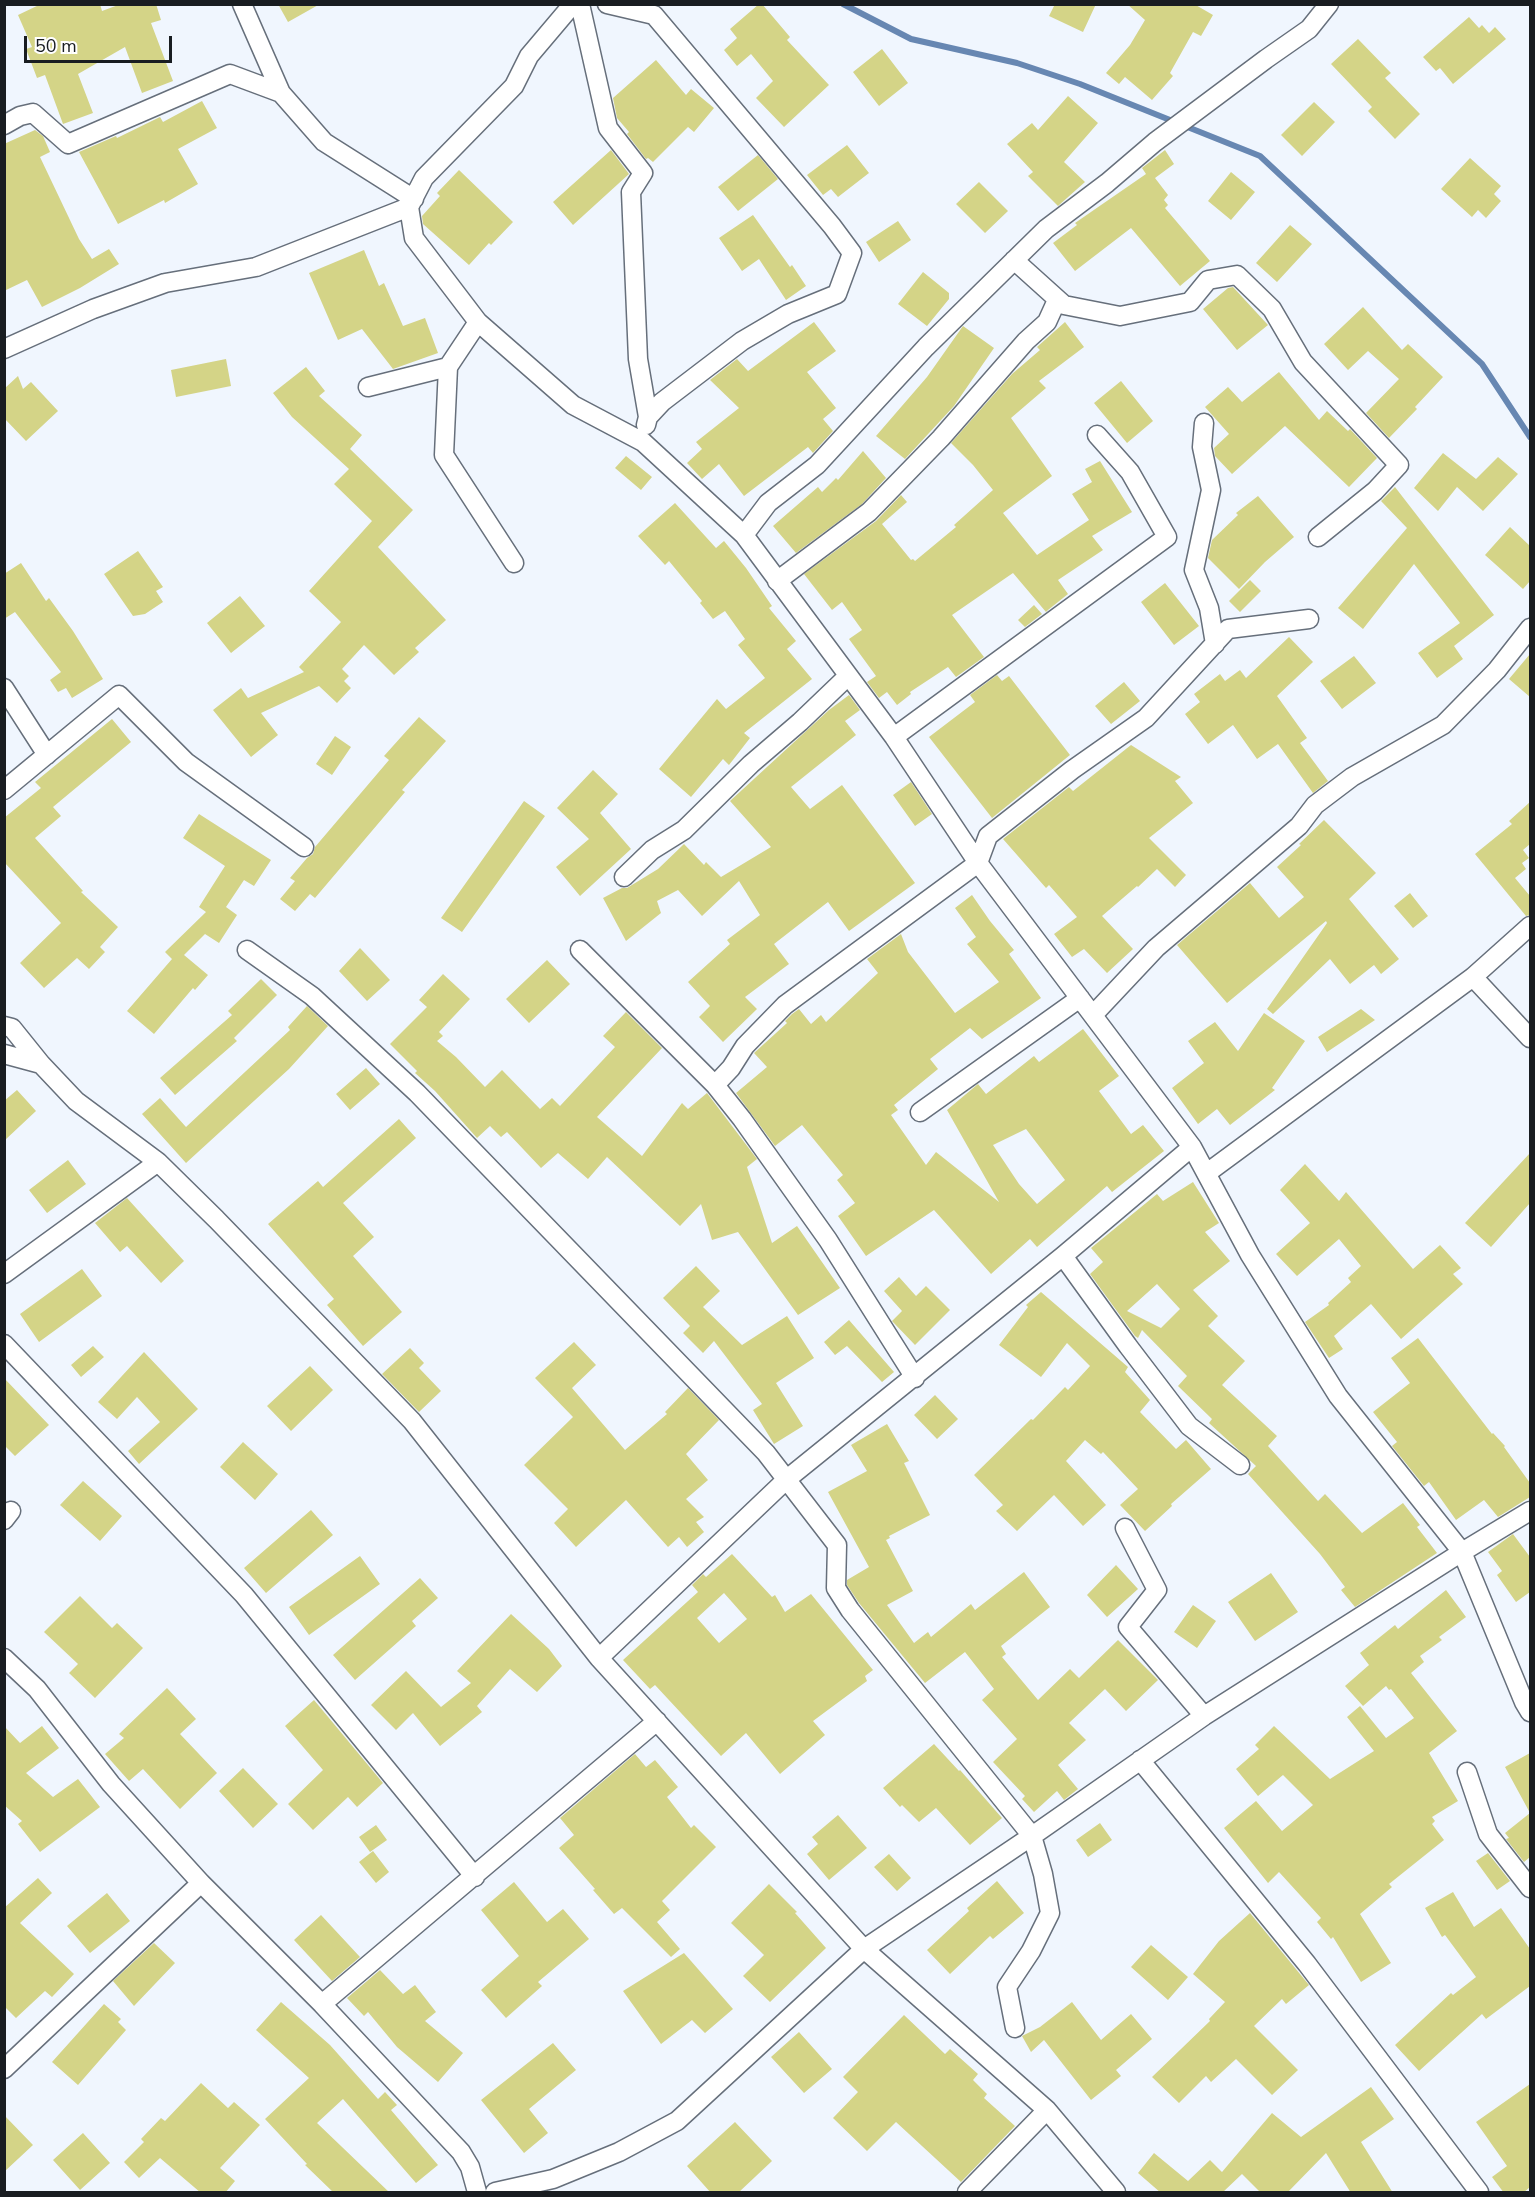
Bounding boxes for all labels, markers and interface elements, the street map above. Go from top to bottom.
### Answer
scale bar [27,24,176,62]
text: 50 m [35,34,77,58]

